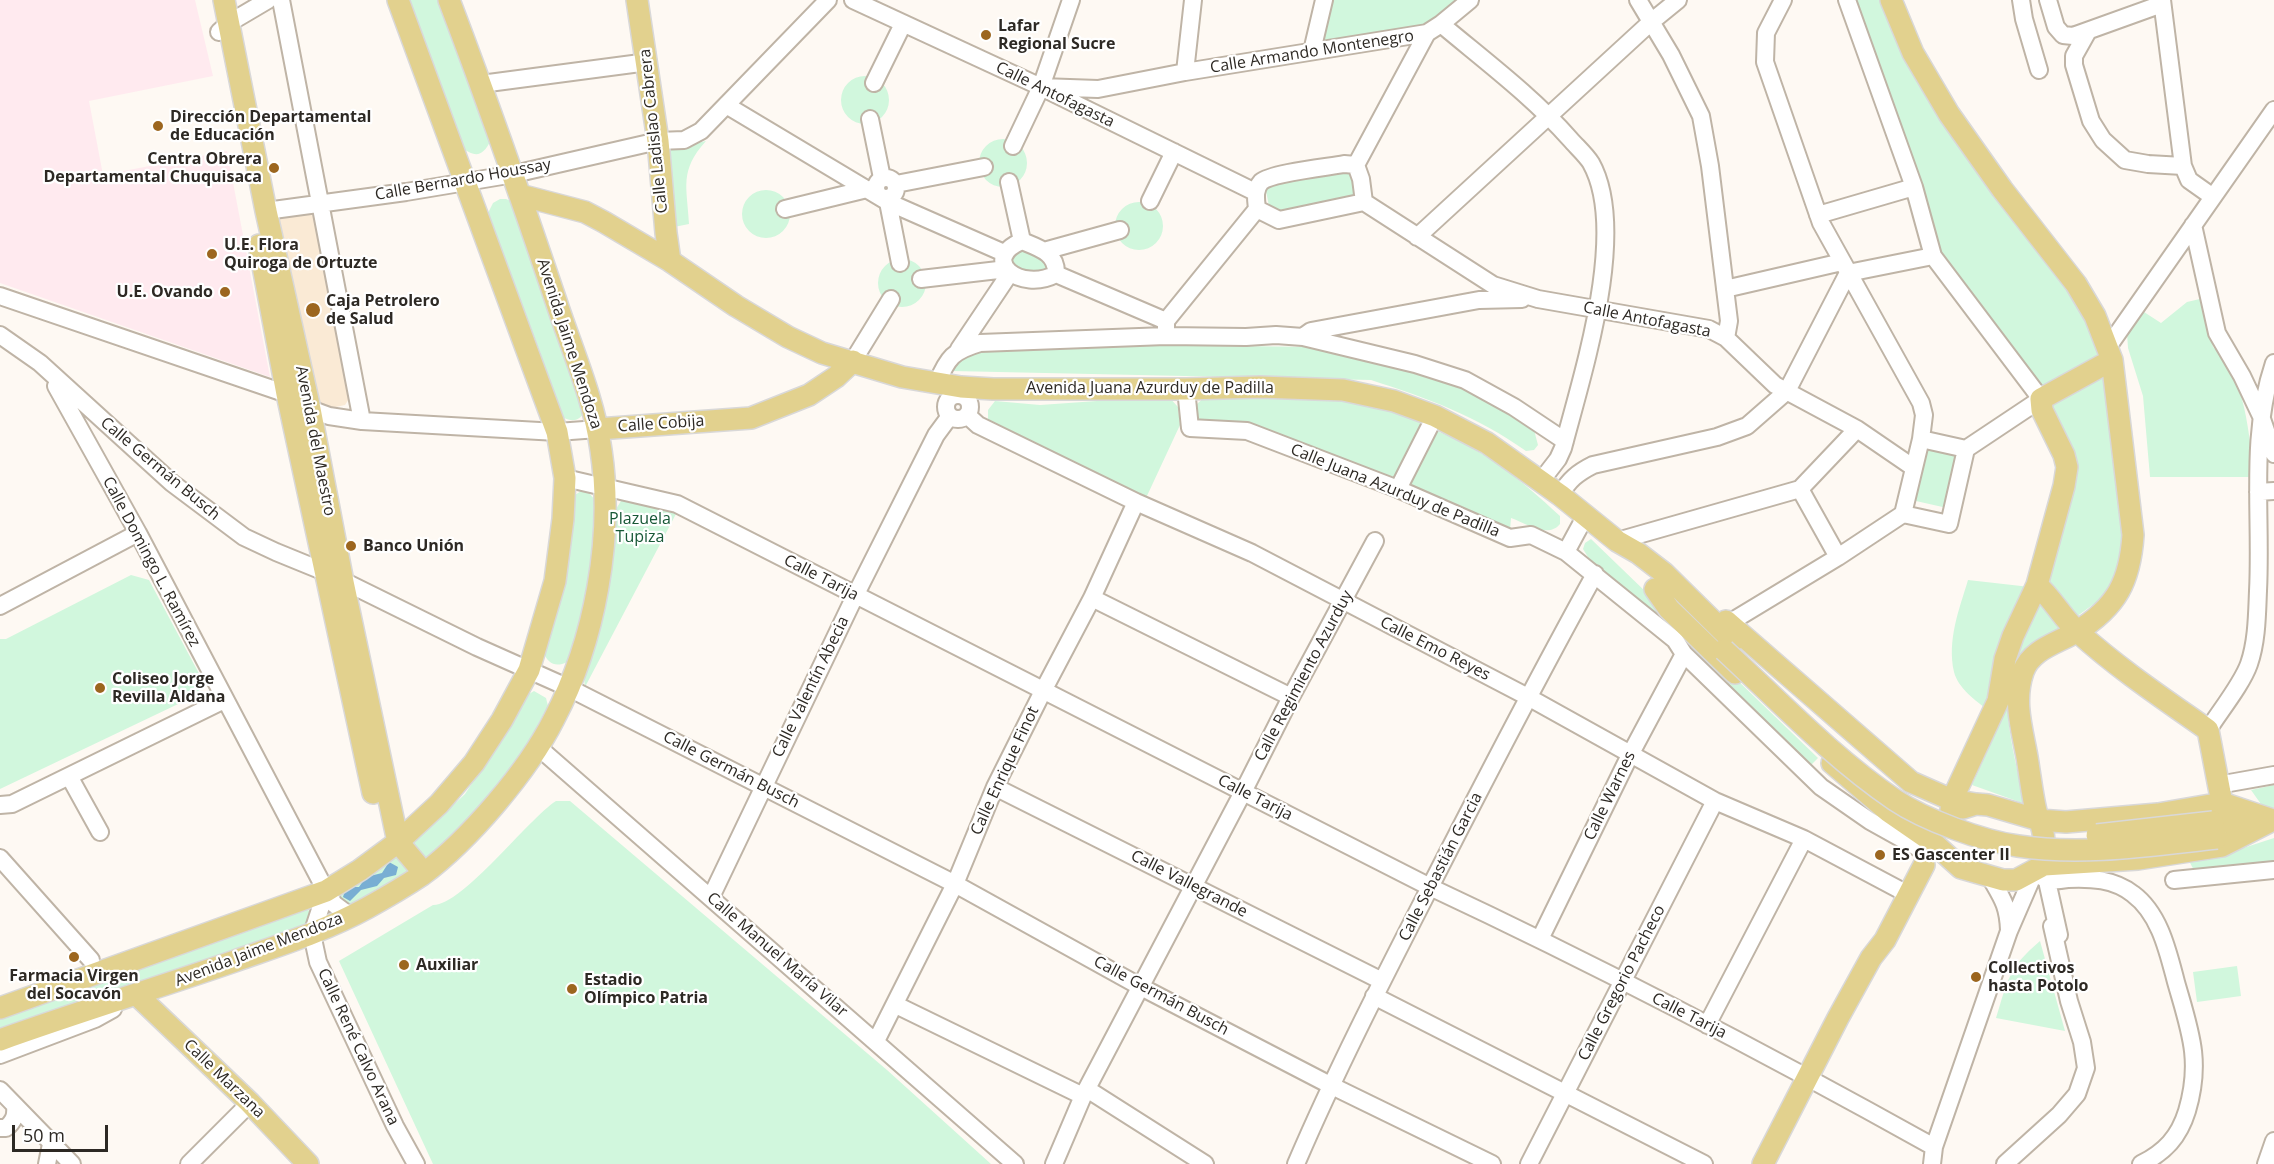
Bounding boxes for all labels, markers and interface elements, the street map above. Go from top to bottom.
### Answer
place label: Lafar Regional Sucre [998,16,1115,54]
street label: Calle Armando Montenegro [1209,26,1415,78]
marker: Lafar Regional Sucre [979,28,993,42]
street label: Calle Ladislao Cabrera [636,48,672,214]
street label: Calle Antofagasta [993,58,1117,132]
place label: Dirección Departamental de Educación [170,107,371,145]
marker: Dirección Departamental de Educación [151,119,165,133]
place label: Centra Obrera Departamental Chuquisaca [43,149,262,187]
street label: Calle Bernardo Houssay [374,155,552,205]
marker: Centra Obrera Departamental Chuquisaca [267,161,281,175]
place label: U.E. Flora Quiroga de Ortuzte [224,235,378,273]
marker: U.E. Flora Quiroga de Ortuzte [205,247,219,261]
street label: Avenida Jaime Mendoza [532,256,606,432]
place label: U.E. Ovando [117,282,213,302]
marker: U.E. Ovando [218,285,232,299]
place label: Caja Petrolero de Salud [326,291,440,329]
street label: Calle Antofagasta [1582,298,1712,342]
marker: Caja Petrolero de Salud [304,301,322,319]
street label: Avenida del Maestro [291,364,339,518]
street label: Avenida Juana Azurduy de Padilla [1026,378,1274,398]
street label: Calle Cobija [617,411,705,437]
street label: Calle Germán Busch [96,413,224,525]
street label: Calle Juana Azurduy de Padilla [1288,440,1502,542]
street label: Calle Domingo L. Ramírez [98,474,204,650]
park label: Plazuela Tupiza [609,509,671,547]
place label: Banco Unión [363,536,464,556]
marker: Banco Unión [344,539,358,553]
street label: Calle Tarija [780,551,862,605]
street label: Calle Regimiento Azurduy [1251,587,1357,765]
street label: Calle Valentín Abecia [768,613,854,761]
street label: Calle Emo Reyes [1377,613,1493,685]
place label: Coliseo Jorge Revilla Aldana [112,669,225,707]
marker: Coliseo Jorge Revilla Aldana [93,681,107,695]
street label: Calle Enrique Finot [967,704,1043,838]
street label: Calle Germán Busch [660,727,802,813]
street label: Calle Warnes [1580,748,1640,844]
street label: Calle Tarija [1214,771,1296,825]
street label: Calle Sebastián Garcia [1395,789,1487,945]
place label: ES Gascenter II [1892,845,2010,865]
street label: Calle Vallegrande [1127,846,1251,922]
marker: ES Gascenter II [1873,848,1887,862]
street label: Calle Manuel María Vilar [703,889,851,1021]
street label: Calle Gregorio Pacheco [1574,902,1670,1064]
street label: Avenida Jaime Mendoza [172,909,346,991]
marker: Farmacia Virgen del Socavón [67,950,81,964]
street label: Calle Germán Busch [1090,952,1232,1040]
place label: Auxiliar [416,955,478,975]
marker: Auxiliar [397,958,411,972]
place label: Collectivos hasta Potolo [1988,958,2088,996]
street label: Calle René Calvo Arana [313,965,403,1129]
place label: Farmacia Virgen del Socavón [9,966,139,1004]
place label: Estadio Olímpico Patria [584,970,708,1008]
marker: Collectivos hasta Potolo [1969,970,1983,984]
marker: Estadio Olímpico Patria [565,982,579,996]
street label: Calle Tarija [1648,989,1730,1043]
street label: Calle Marzana [180,1036,268,1122]
scale bar [15,1113,111,1151]
text: 50 m [23,1123,65,1147]

